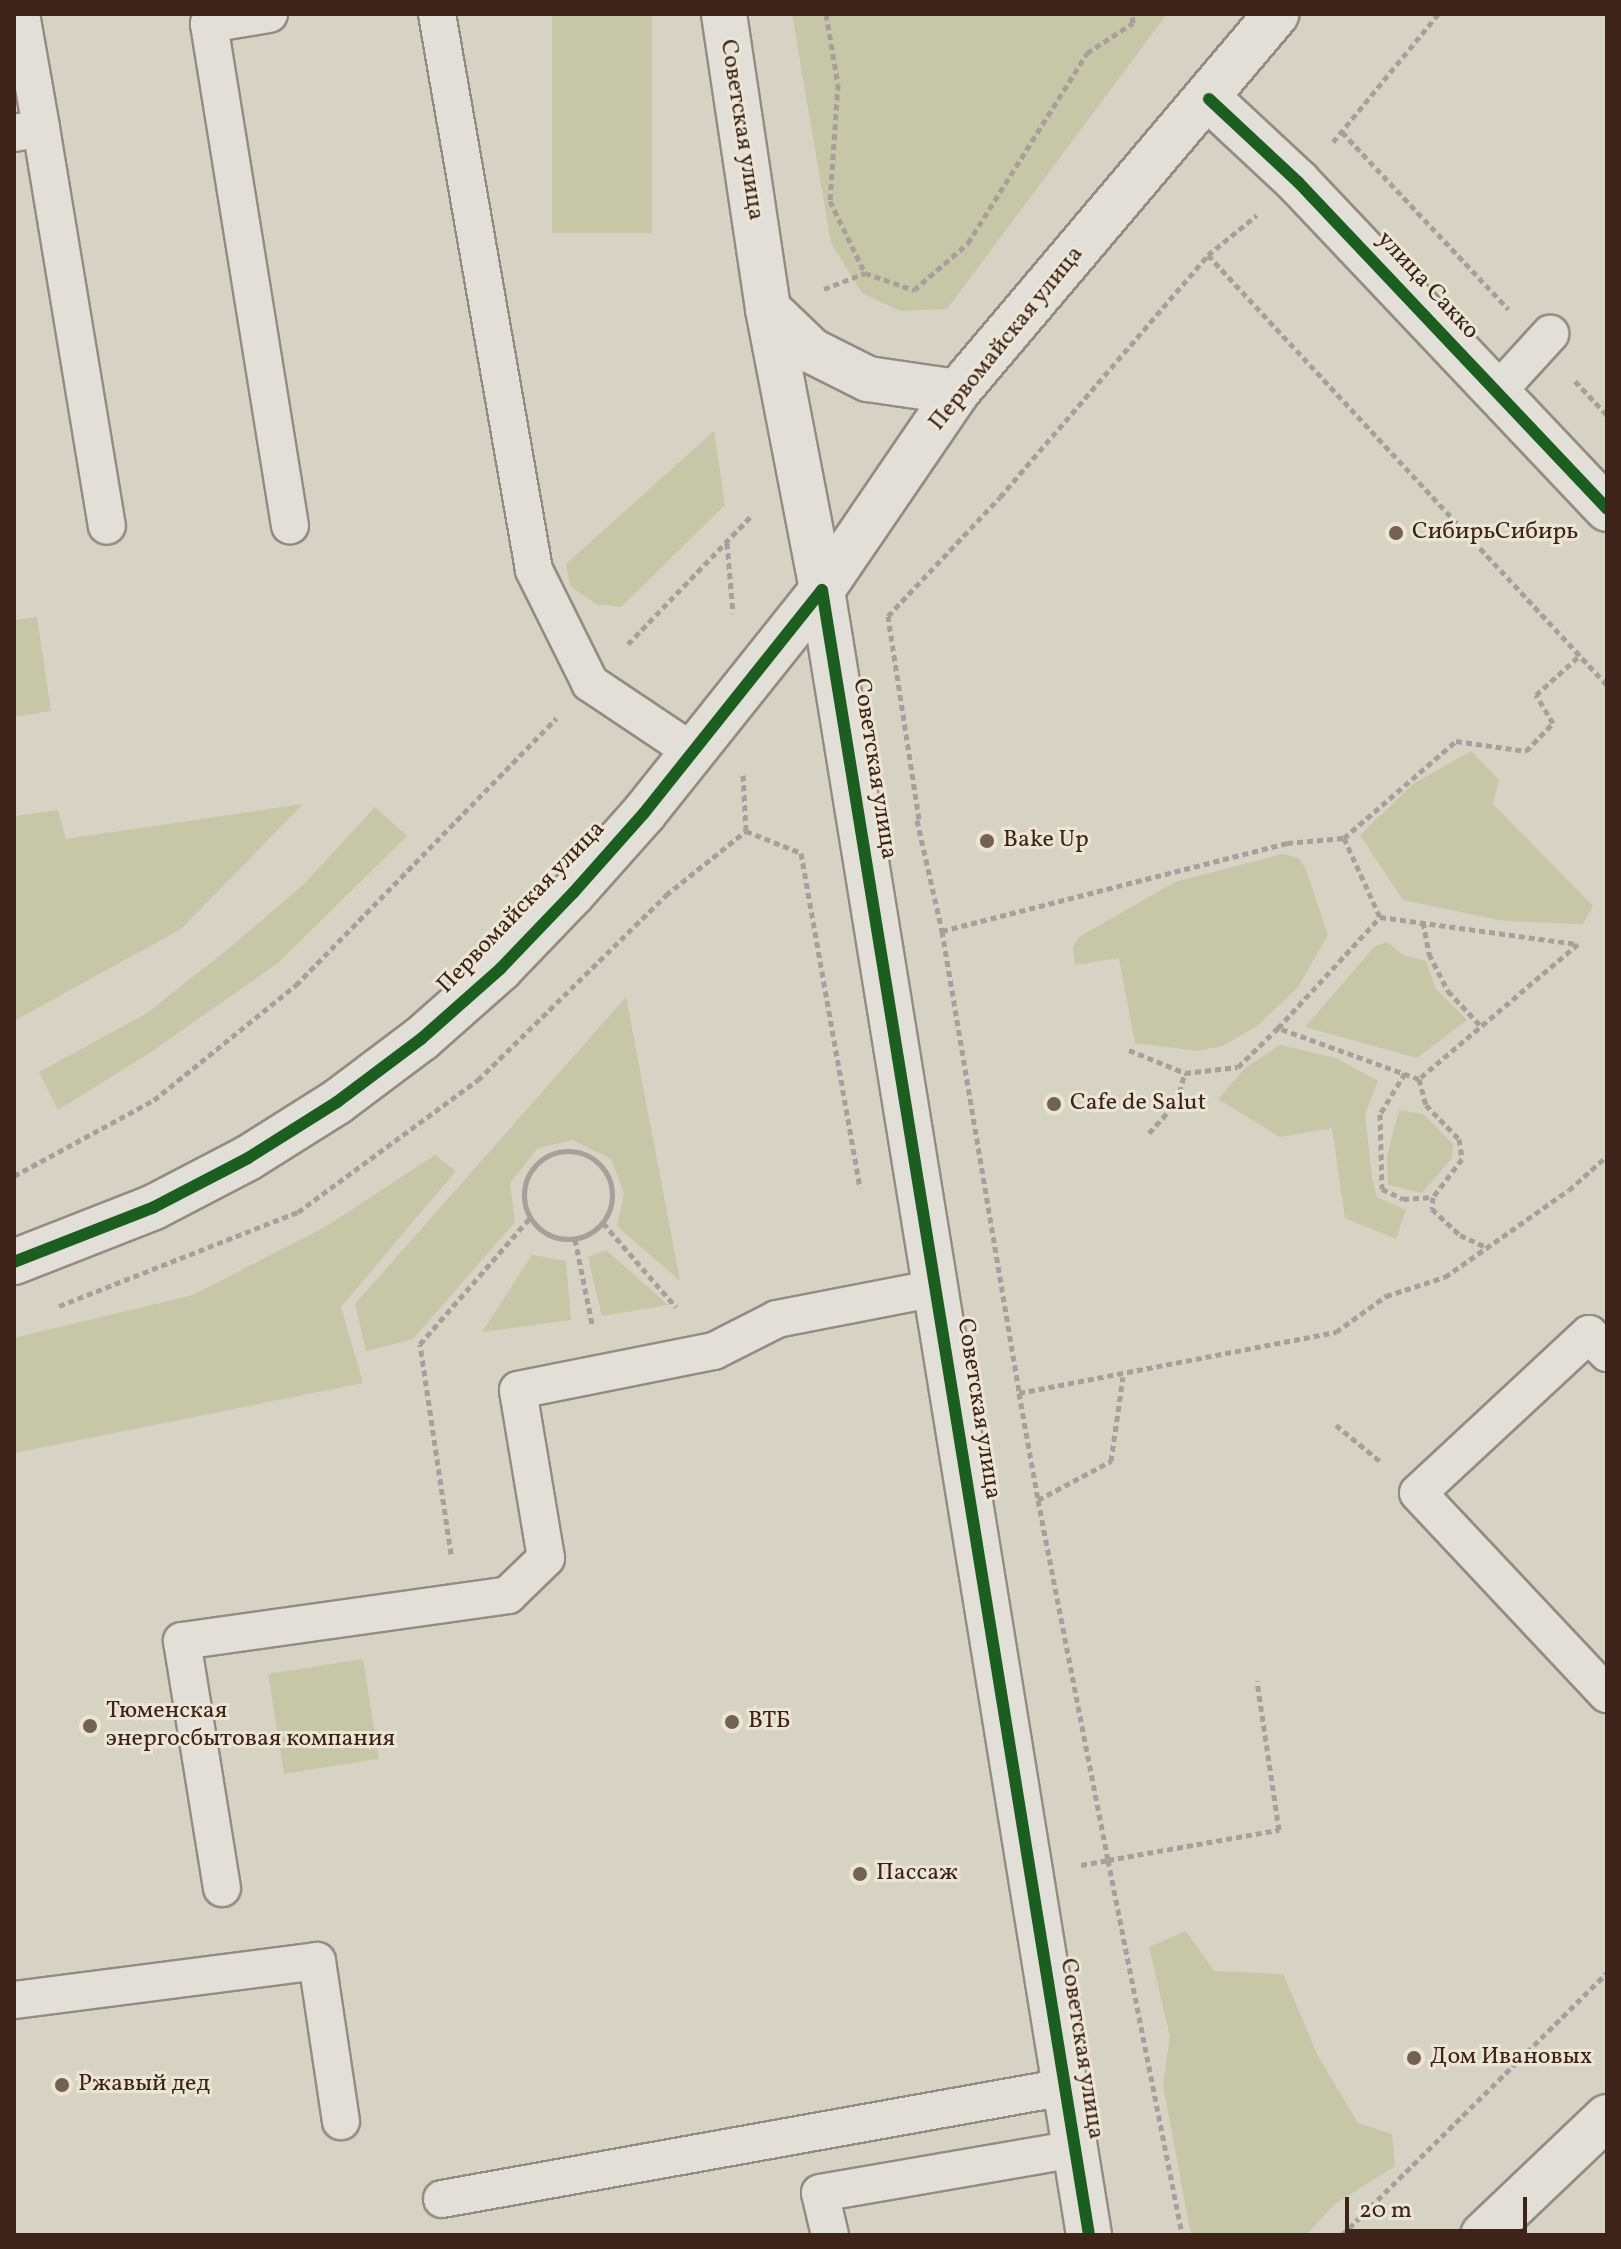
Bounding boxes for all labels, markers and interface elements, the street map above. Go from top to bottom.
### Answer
street label: Советская улица [712,37,770,223]
street label: улица Сакко [1370,226,1484,346]
street label: Первомайская улица [923,241,1091,437]
place label: СибирьСибирь [1412,519,1578,547]
marker: СибирьСибирь [1387,524,1405,542]
street label: Советская улица [845,676,903,862]
street label: Первомайская улица [432,815,612,1001]
place label: Bake Up [1003,827,1089,855]
marker: Bake Up [978,832,996,850]
place label: Cafe de Salut [1070,1090,1206,1118]
marker: Cafe de Salut [1045,1095,1063,1113]
street label: Советская улица [949,1316,1007,1502]
place label: Тюменская энергосбытовая компания [106,1698,395,1754]
place label: ВТБ [748,1708,791,1736]
marker: ВТБ [723,1713,741,1731]
marker: Тюменская энергосбытовая компания [81,1717,99,1735]
place label: Пассаж [876,1860,958,1888]
marker: Пассаж [851,1865,869,1883]
street label: Советская улица [1052,1956,1110,2142]
place label: Дом Ивановых [1430,2044,1592,2072]
marker: Дом Ивановых [1405,2049,1423,2067]
place label: Ржавый дед [78,2071,210,2099]
marker: Ржавый дед [53,2076,71,2094]
scale bar [1349,2181,1531,2231]
text: 20 m [1359,2194,1412,2228]

